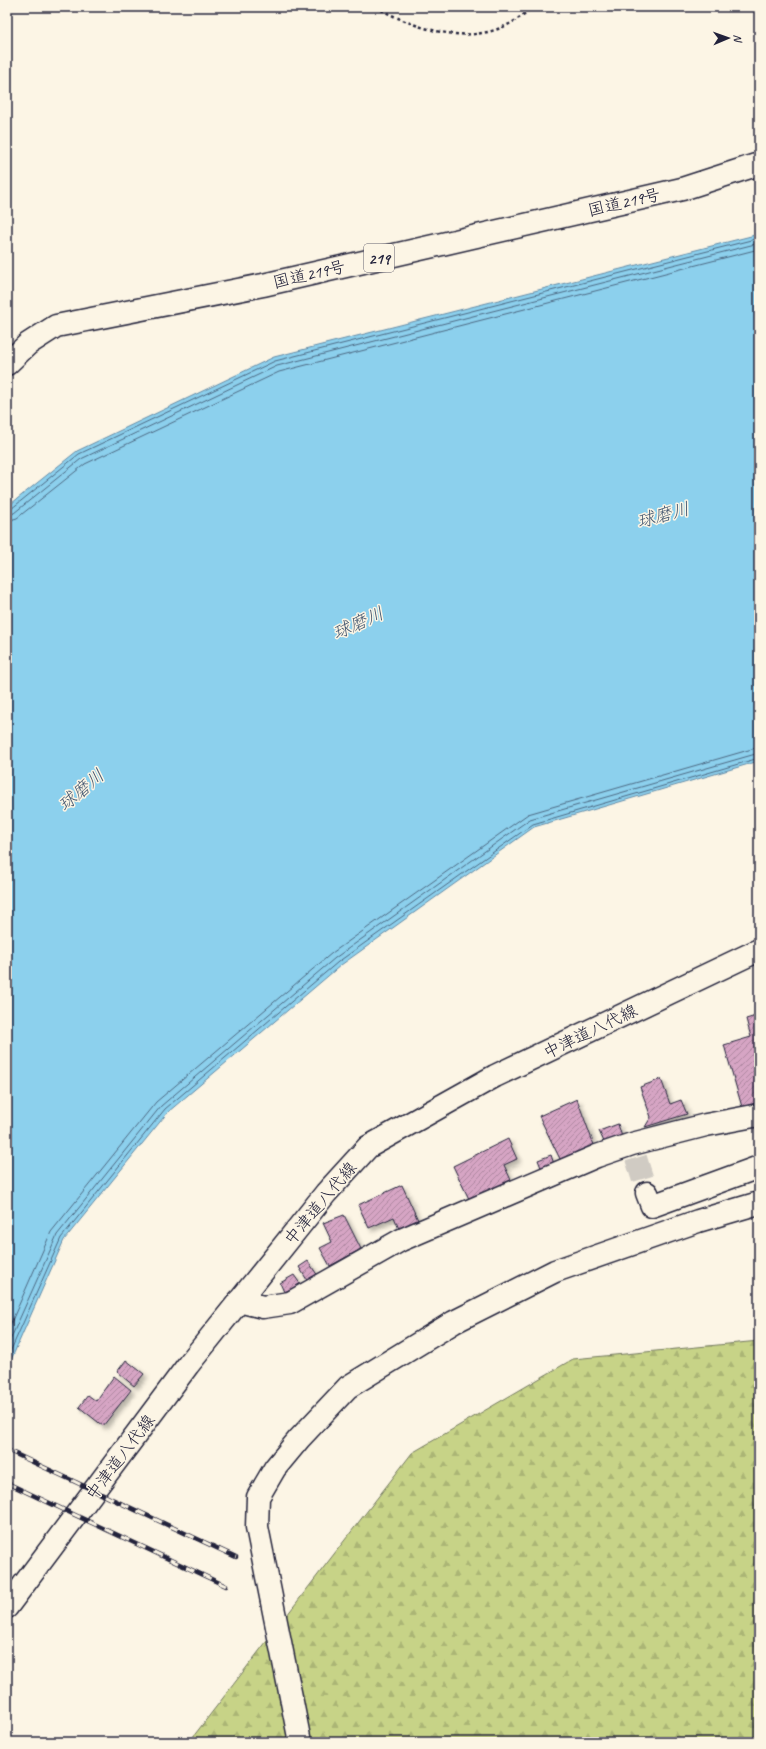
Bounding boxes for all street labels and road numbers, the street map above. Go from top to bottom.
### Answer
street label: 国道219号 [586,184,663,221]
road number: 219 [364,244,394,272]
street label: 国道219号 [271,256,348,293]
street label: 中津道八代線 [540,1000,641,1063]
street label: 中津道八代線 [280,1158,361,1249]
street label: 中津道八代線 [81,1410,159,1504]

